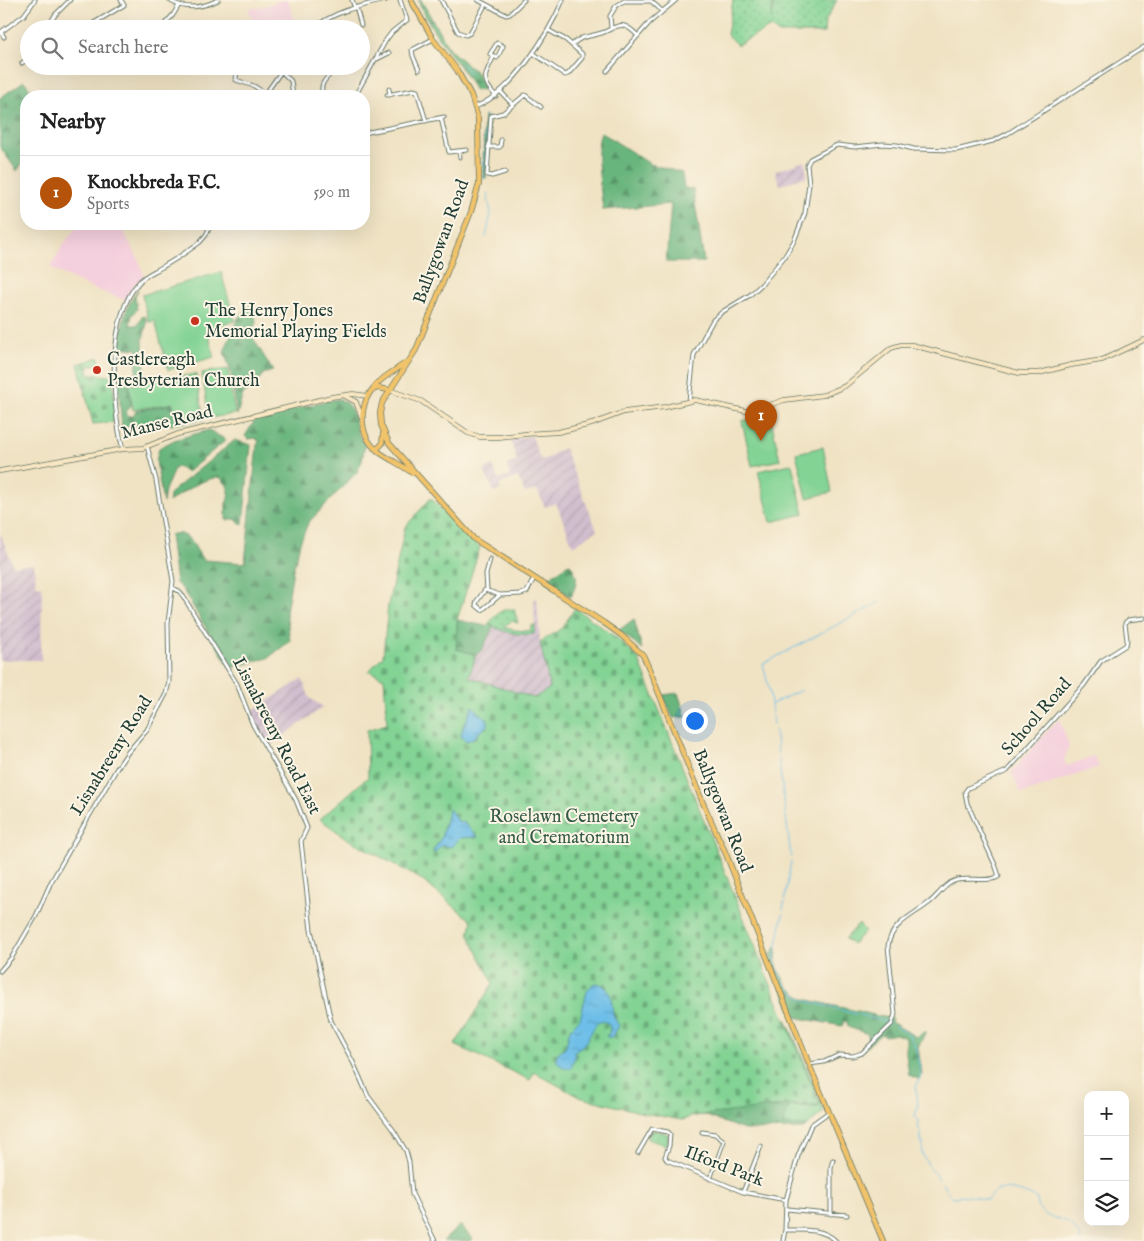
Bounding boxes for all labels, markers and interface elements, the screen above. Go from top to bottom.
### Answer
search box [20,20,370,75]
icon: search [38,34,66,62]
text: Search here [78,36,169,60]
text: Nearby [40,109,105,136]
text: Knockbreda F.C. [87,171,220,195]
street label: Ballygowan Road [409,176,475,307]
text: 1 [53,183,59,203]
text: 590 m [314,183,350,203]
text: Sports [87,195,129,215]
place label: The Henry Jones Memorial Playing Fields [205,300,387,344]
marker: The Henry Jones Memorial Playing Fields [189,315,201,327]
place label: Castlereagh Presbyterian Church [107,349,260,393]
marker: Castlereagh Presbyterian Church [91,364,103,376]
street label: Manse Road [119,400,216,445]
pin: 1 [745,400,777,441]
street label: Lisnabreeny Road East [226,653,326,819]
street label: School Road [997,673,1077,761]
street label: Lisnabreeny Road [66,692,158,820]
your location [682,708,708,734]
street label: Ballygowan Road [687,746,757,876]
park label: Roselawn Cemetery and Crematorium [490,806,639,850]
map controls [1084,1091,1129,1226]
button: + [1084,1091,1129,1136]
button: − [1084,1136,1129,1181]
street label: Ilford Park [681,1141,767,1193]
button: layers [1084,1181,1129,1226]

